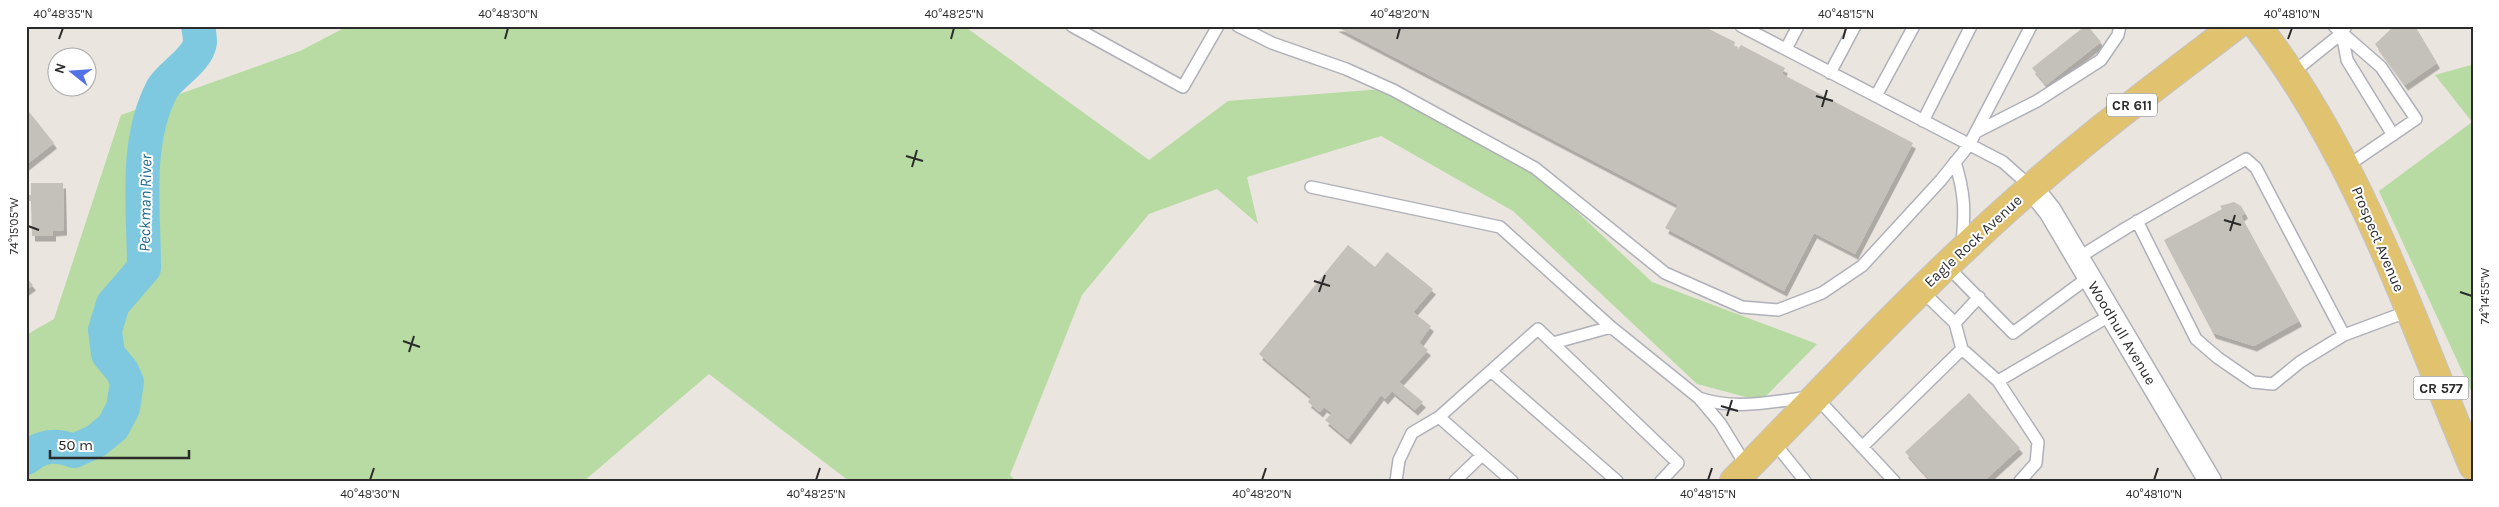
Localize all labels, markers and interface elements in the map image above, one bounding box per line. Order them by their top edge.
text: 40°48'35"N [33,7,93,21]
text: 40°48'30"N [478,7,538,21]
text: 40°48'25"N [924,7,984,21]
text: 40°48'20"N [1370,7,1430,21]
text: 40°48'15"N [1818,7,1874,21]
text: 40°48'10"N [2264,7,2320,21]
north arrow [48,48,98,98]
text: N [50,61,70,76]
road number: CR 611 [2107,94,2157,116]
water label: Peckman River [135,153,155,252]
street label: Prospect Avenue [2348,184,2408,294]
street label: Eagle Rock Avenue [1920,191,2026,291]
text: 74°15'05"W [7,197,21,255]
text: 74°14'55"W [2478,267,2492,324]
street label: Woodhull Avenue [2084,278,2160,388]
road number: CR 577 [2414,376,2468,399]
scale bar [50,427,189,459]
text: 50 m [58,436,93,454]
text: 40°48'30"N [340,487,400,501]
text: 40°48'25"N [786,487,846,501]
text: 40°48'20"N [1232,487,1292,501]
text: 40°48'15"N [1680,487,1736,501]
text: 40°48'10"N [2126,487,2182,501]

